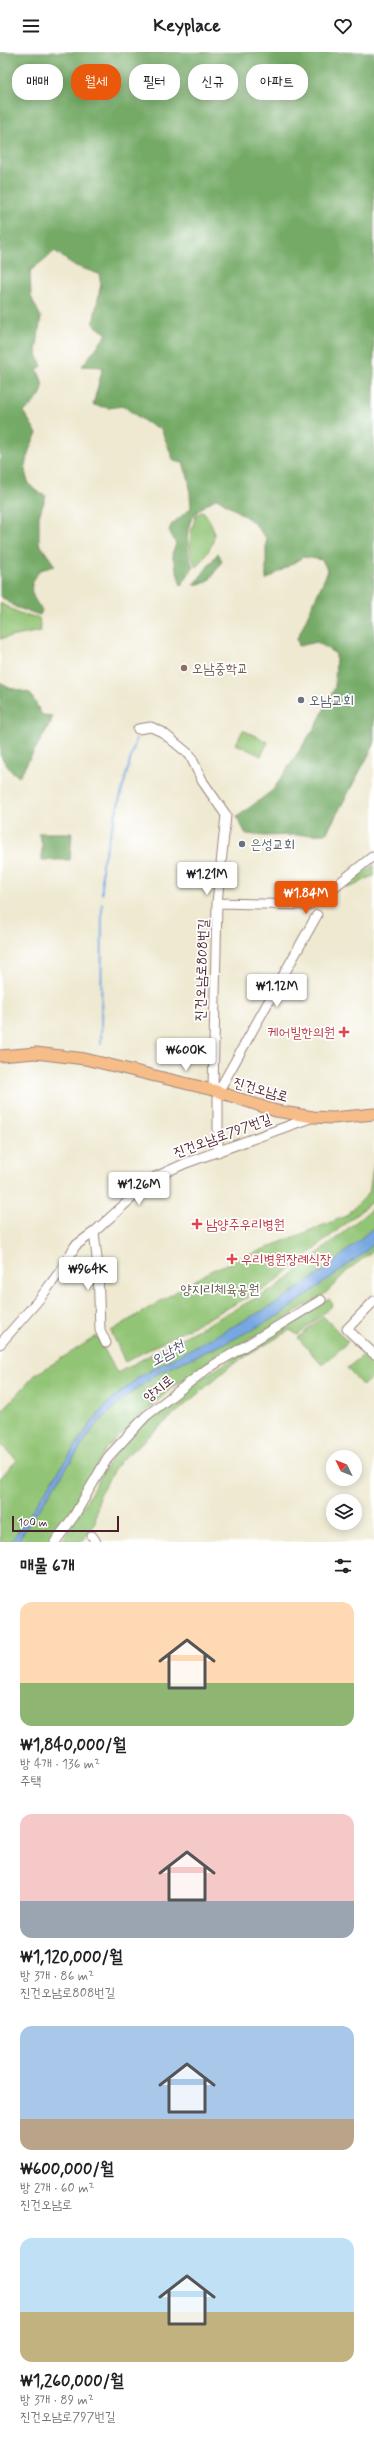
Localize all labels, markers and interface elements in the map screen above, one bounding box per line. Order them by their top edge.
text: Keyplace [153,14,221,38]
icon: menu [20,15,42,37]
icon: heart [332,15,354,37]
chip: 매매 [12,64,63,100]
chip: 월세 [71,64,121,100]
chip: 필터 [129,64,180,100]
chip: 신규 [188,64,238,100]
chip: 아파트 [246,64,308,100]
place label: 오남중학교 [192,660,248,678]
marker: 오남중학교 [179,663,189,673]
place label: 오남교회 [309,692,354,710]
marker: 오남교회 [296,695,306,705]
place label: 은성교회 [250,836,295,854]
marker: 은성교회 [237,839,247,849]
pin: ₩1.21M [174,862,240,896]
text: ₩1.21M [186,866,228,883]
pin: ₩1.84M [273,881,339,915]
text: ₩1.84M [284,885,328,902]
street label: 진건오남로808번길 [191,918,213,1022]
pin: ₩1.12M [244,974,310,1008]
text: ₩1.12M [256,978,298,995]
place label: 케어빌한의원 [267,1024,335,1042]
marker: 케어빌한의원 [338,1026,350,1038]
pin: ₩600K [158,1038,214,1072]
text: ₩600K [166,1042,206,1059]
street label: 진건오남로 [231,1074,290,1106]
street label: 진건오남로797번길 [171,1110,274,1162]
pin: ₩1.26M [106,1172,172,1206]
text: ₩1.26M [117,1176,161,1193]
place label: 남양주우리병원 [206,1216,285,1234]
marker: 남양주우리병원 [191,1218,203,1230]
place label: 우리병원장례식장 [241,1251,332,1269]
marker: 우리병원장례식장 [226,1253,238,1265]
pin: ₩964K [60,1257,116,1291]
text: ₩964K [68,1261,108,1278]
park label: 양지리체육공원 [181,1281,259,1299]
water label: 오남천 [147,1335,190,1372]
street label: 양지로 [140,1371,177,1406]
north arrow [326,1450,362,1486]
map controls [326,1450,362,1530]
button: layers [326,1494,362,1530]
scale bar [12,1514,119,1533]
text: 100 m [18,1516,48,1530]
text: 매물 6개 [20,1555,74,1577]
icon: filters [332,1555,354,1577]
icon: home [151,1628,223,1700]
text: ₩1,840,000/월 [20,1734,126,1756]
text: 방 4개 · 136 m² [20,1756,100,1773]
text: 주택 [20,1773,41,1790]
icon: home [151,1840,223,1912]
text: ₩1,120,000/월 [20,1946,123,1968]
text: 방 3개 · 86 m² [20,1968,94,1985]
text: 진건오남로808번길 [20,1985,115,2002]
icon: home [151,2052,223,2124]
text: ₩600,000/월 [20,2158,114,2180]
text: 방 2개 · 60 m² [20,2180,94,2197]
text: 진건오남로 [20,2197,72,2214]
icon: home [151,2264,223,2336]
text: ₩1,260,000/월 [20,2370,124,2392]
text: 방 3개 · 89 m² [20,2392,94,2409]
text: 진건오남로797번길 [20,2409,115,2426]

